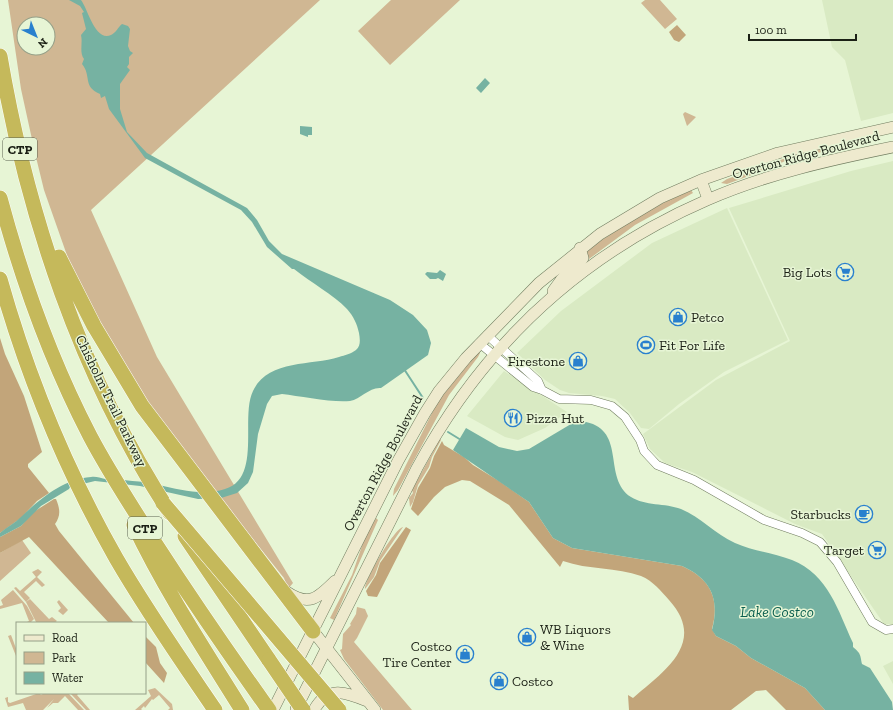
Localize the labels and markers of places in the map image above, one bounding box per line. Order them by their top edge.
supermarket icon: Big Lots [835,262,855,282]
place label: Big Lots [783,264,832,281]
shop icon: Petco [668,307,688,327]
place label: Petco [691,309,724,326]
sports icon: Fit For Life [636,335,656,355]
place label: Fit For Life [659,337,726,354]
shop icon: Firestone [568,351,588,371]
place label: Firestone [508,353,565,370]
restaurant icon: Pizza Hut [503,408,523,428]
place label: Pizza Hut [526,410,585,427]
cafe icon: Starbucks [854,504,874,524]
place label: Starbucks [790,506,851,523]
supermarket icon: Target [867,540,887,560]
place label: Target [824,542,865,559]
place label: WB Liquors & Wine [540,621,611,654]
shop icon: WB Liquors & Wine [517,627,537,647]
place label: Costco Tire Center [382,638,452,671]
shop icon: Costco Tire Center [455,644,475,664]
shop icon: Costco [489,671,509,691]
place label: Costco [512,673,553,690]

